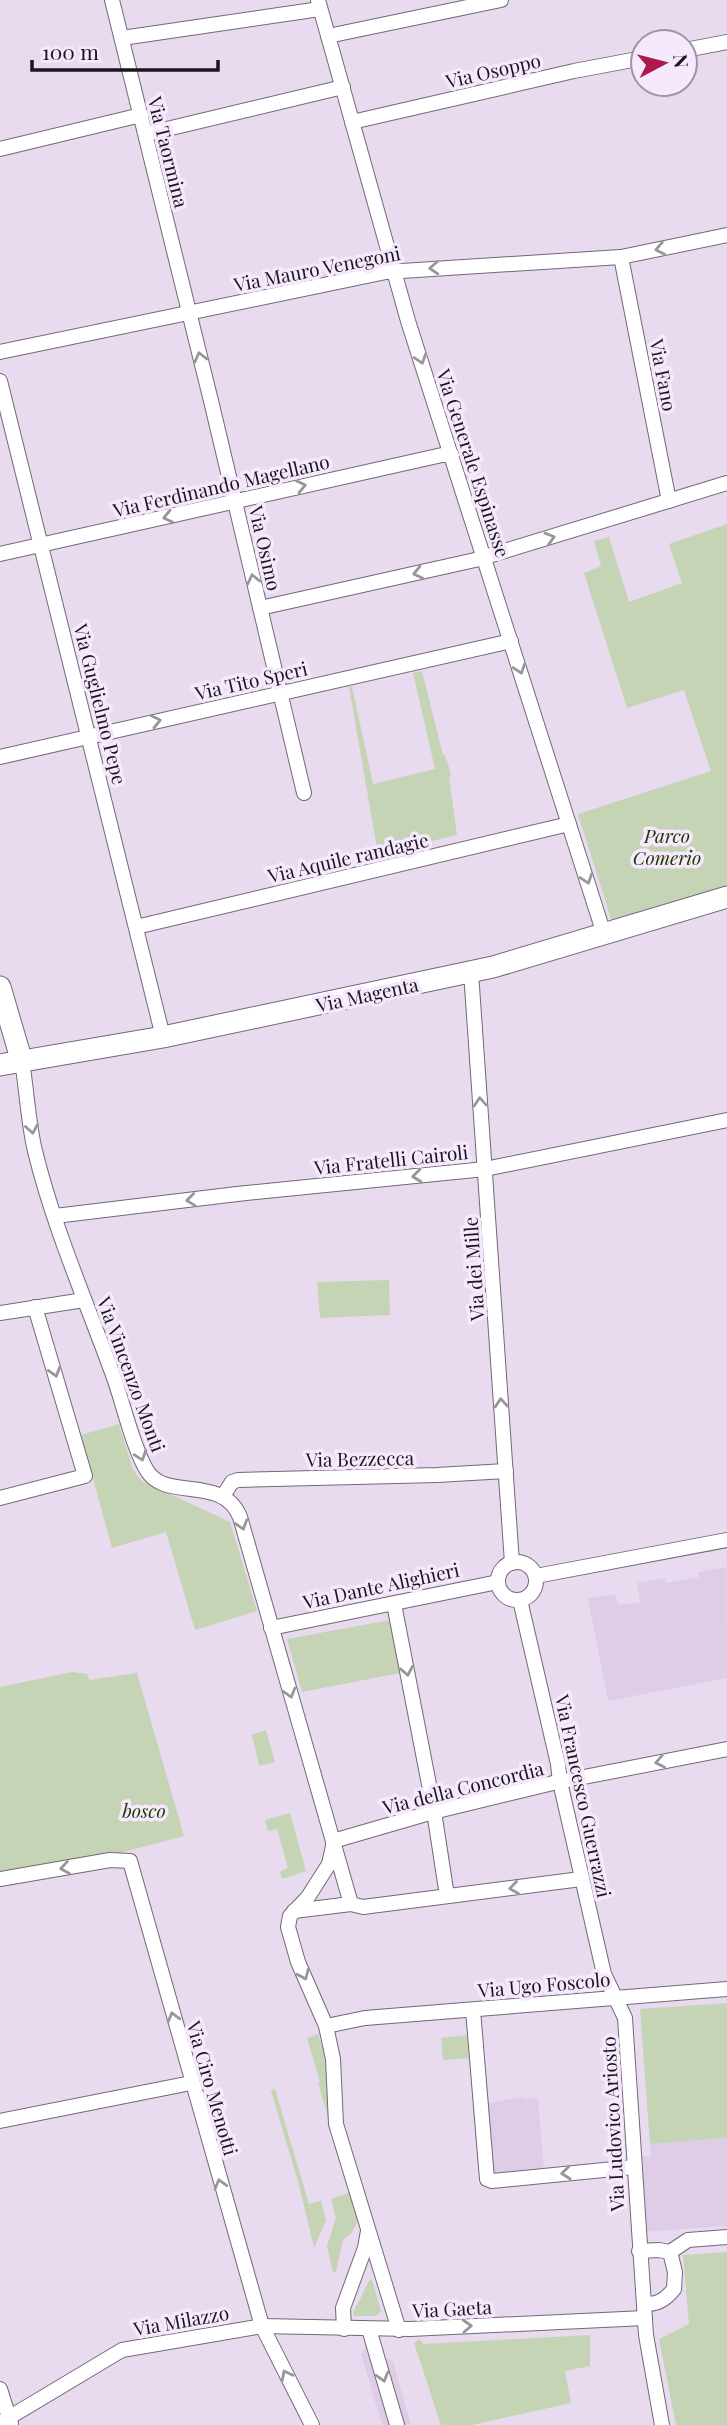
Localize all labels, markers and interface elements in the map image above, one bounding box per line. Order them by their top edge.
scale bar [32,28,217,72]
north arrow [629,28,699,98]
text: 100 m [42,37,99,65]
street label: Via Osoppo [442,46,543,94]
text: N [668,52,696,69]
street label: Via Taormina [142,93,195,211]
street label: Via Mauro Venegoni [231,239,403,297]
one-way arrow [654,241,666,256]
one-way arrow [428,260,439,275]
street label: Via Fano [644,336,684,413]
one-way arrow [194,351,208,363]
one-way arrow [412,353,427,365]
street label: Via Generale Espinasse [431,365,517,560]
street label: Via Ferdinando Magellano [109,447,332,523]
one-way arrow [295,480,307,495]
street label: Via Osimo [243,502,288,593]
one-way arrow [162,508,174,523]
one-way arrow [543,531,555,546]
one-way arrow [412,565,424,579]
one-way arrow [247,573,261,585]
street label: Via Guglielmo Pepe [68,620,134,787]
street label: Via Tito Speri [191,654,310,706]
one-way arrow [512,663,527,675]
one-way arrow [150,715,162,729]
park label: Parco Comerio [633,822,701,870]
street label: Via Aquile randagie [264,826,431,888]
one-way arrow [578,873,593,885]
street label: Via Magenta [313,970,421,1018]
one-way arrow [473,1097,488,1108]
one-way arrow [24,1123,39,1135]
street label: Via Fratelli Cairoli [312,1138,470,1180]
one-way arrow [411,1168,422,1183]
one-way arrow [185,1192,197,1207]
street label: Via dei Mille [456,1216,490,1323]
street label: Via Vincenzo Monti [92,1292,172,1456]
one-way arrow [46,1366,61,1378]
one-way arrow [494,1397,509,1408]
street label: Via Bezzecca [305,1444,415,1472]
one-way arrow [133,1449,147,1462]
one-way arrow [233,1519,248,1531]
street label: Via Dante Alighieri [299,1556,462,1614]
one-way arrow [399,1665,414,1677]
one-way arrow [282,1687,297,1699]
street label: Via Francesco Guerrazzi [550,1691,618,1900]
street label: Via della Concordia [379,1754,547,1820]
one-way arrow [654,1754,666,1769]
park label: bosco [121,1797,166,1823]
one-way arrow [59,1859,71,1874]
one-way arrow [508,1881,520,1896]
street label: Via Ugo Foscolo [476,1965,611,2003]
one-way arrow [295,1968,309,1980]
one-way arrow [167,2012,181,2024]
street label: Via Ciro Menotti [181,2017,245,2159]
street label: Via Ludovico Ariosto [594,2036,630,2213]
one-way arrow [560,2166,572,2181]
one-way arrow [214,2178,229,2190]
street label: Via Gaeta [411,2293,493,2323]
street label: Via Milazzo [130,2299,231,2341]
one-way arrow [462,2319,473,2334]
one-way arrow [281,2370,295,2382]
one-way arrow [374,2371,389,2383]

